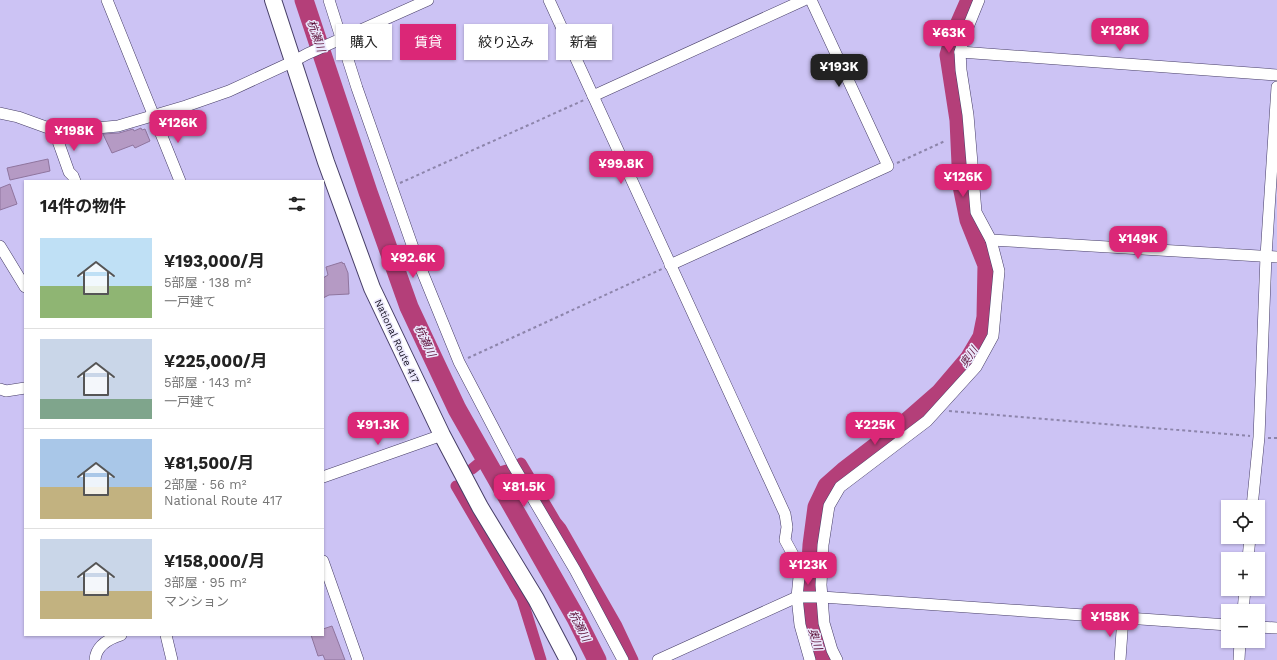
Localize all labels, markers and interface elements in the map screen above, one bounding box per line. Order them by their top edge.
water label: 杭瀬川 [304,18,328,55]
pin: ¥128K [1092,18,1148,52]
pin: ¥63K [925,20,973,54]
text: ¥128K [1100,23,1140,38]
chip: 購入 [336,24,392,60]
chip: 賃貸 [400,24,456,60]
chip: 絞り込み [464,24,548,60]
chip: 新着 [556,24,612,60]
text: ¥63K [932,25,966,40]
pin: ¥193K [811,54,867,88]
text: ¥193K [820,59,858,74]
pin: ¥126K [150,110,206,144]
text: ¥126K [158,115,198,130]
pin: ¥198K [46,118,102,152]
text: ¥198K [54,123,94,138]
pin: ¥99.8K [588,151,654,185]
text: ¥99.8K [598,156,644,171]
pin: ¥126K [935,164,991,198]
text: ¥126K [943,169,983,184]
icon: filters [286,193,308,215]
text: 14件の物件 [40,196,126,216]
pin: ¥149K [1110,226,1166,260]
text: ¥149K [1118,231,1158,246]
pin: ¥92.6K [380,245,446,279]
text: ¥92.6K [390,250,436,265]
text: ¥193,000/月 [164,251,265,271]
icon: home [72,254,120,302]
text: 5部屋 · 138 m² [164,275,251,290]
text: 一戸建て [164,294,216,309]
street label: National Route 417 [373,297,421,385]
water label: 杭瀬川 [412,323,438,360]
water label: 奥川 [957,343,981,370]
text: ¥225,000/月 [164,351,268,371]
icon: home [72,355,120,403]
text: 5部屋 · 143 m² [164,375,251,390]
text: 一戸建て [164,394,216,409]
pin: ¥91.3K [345,412,411,446]
pin: ¥225K [847,412,903,446]
text: ¥91.3K [357,417,399,432]
text: ¥225K [855,417,895,432]
text: ¥81,500/月 [164,453,255,473]
icon: home [72,455,120,503]
pin: ¥81.5K [491,474,557,508]
text: 2部屋 · 56 m² [164,477,246,492]
text: ¥81.5K [503,479,545,494]
text: National Route 417 [164,493,282,508]
map controls [1221,500,1265,648]
button: locate [1221,500,1265,544]
text: ¥158,000/月 [164,551,265,571]
pin: ¥123K [780,552,836,586]
button: + [1221,552,1265,596]
icon: home [72,555,120,603]
text: ¥123K [789,557,827,572]
text: 3部屋 · 95 m² [164,575,247,590]
text: マンション [164,594,229,609]
pin: ¥158K [1082,604,1138,638]
button: − [1221,604,1265,648]
water label: 杭瀬川 [566,608,593,645]
text: ¥158K [1090,609,1130,624]
water label: 奥川 [806,627,825,652]

